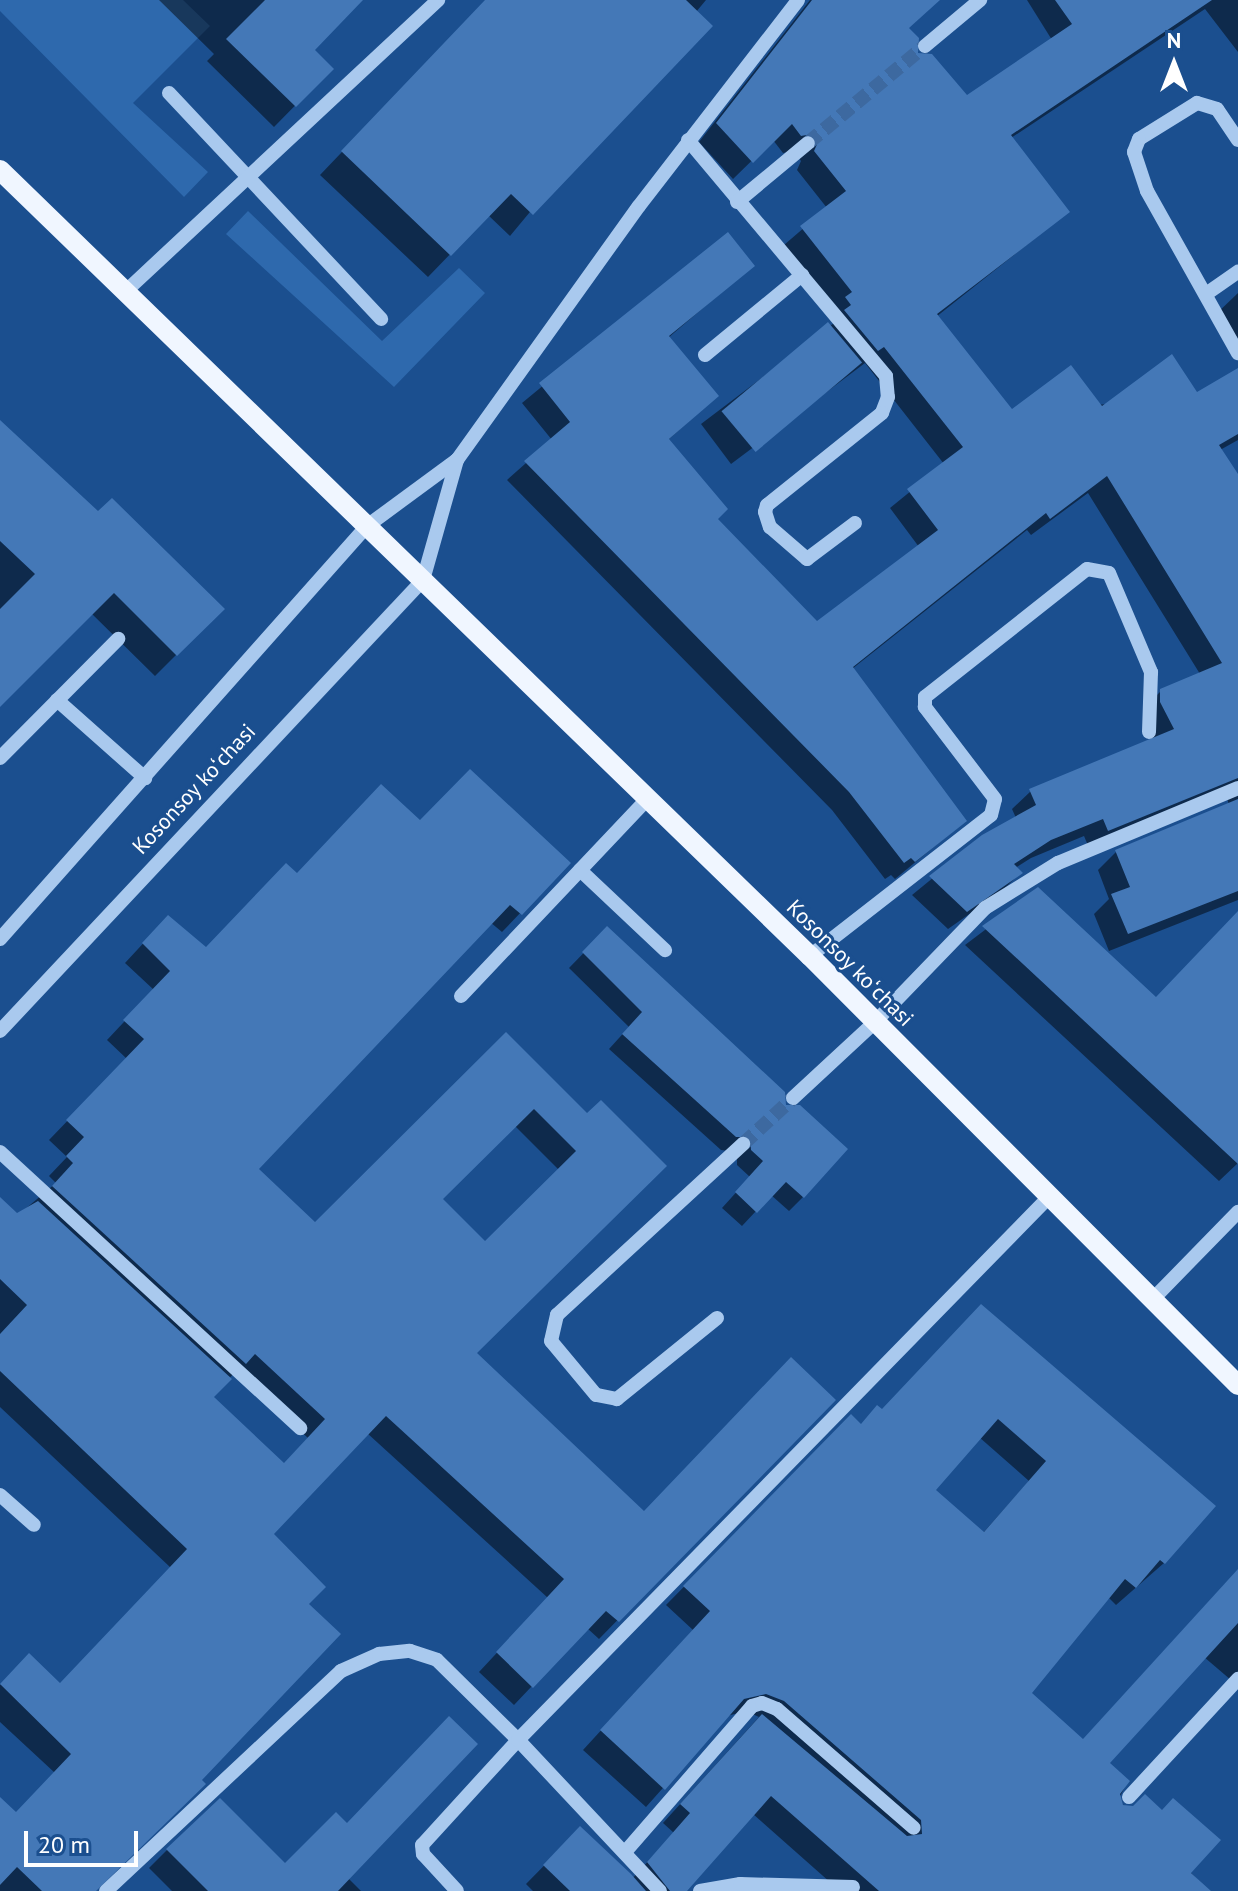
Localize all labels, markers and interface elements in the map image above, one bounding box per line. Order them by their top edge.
north arrow [1134,24,1214,104]
text: N [1167,26,1181,54]
street label: Kosonsoy koʻchasi [127,718,261,860]
street label: Kosonsoy koʻchasi [781,894,919,1032]
scale bar [28,1815,142,1865]
text: 20 m [38,1829,90,1860]

